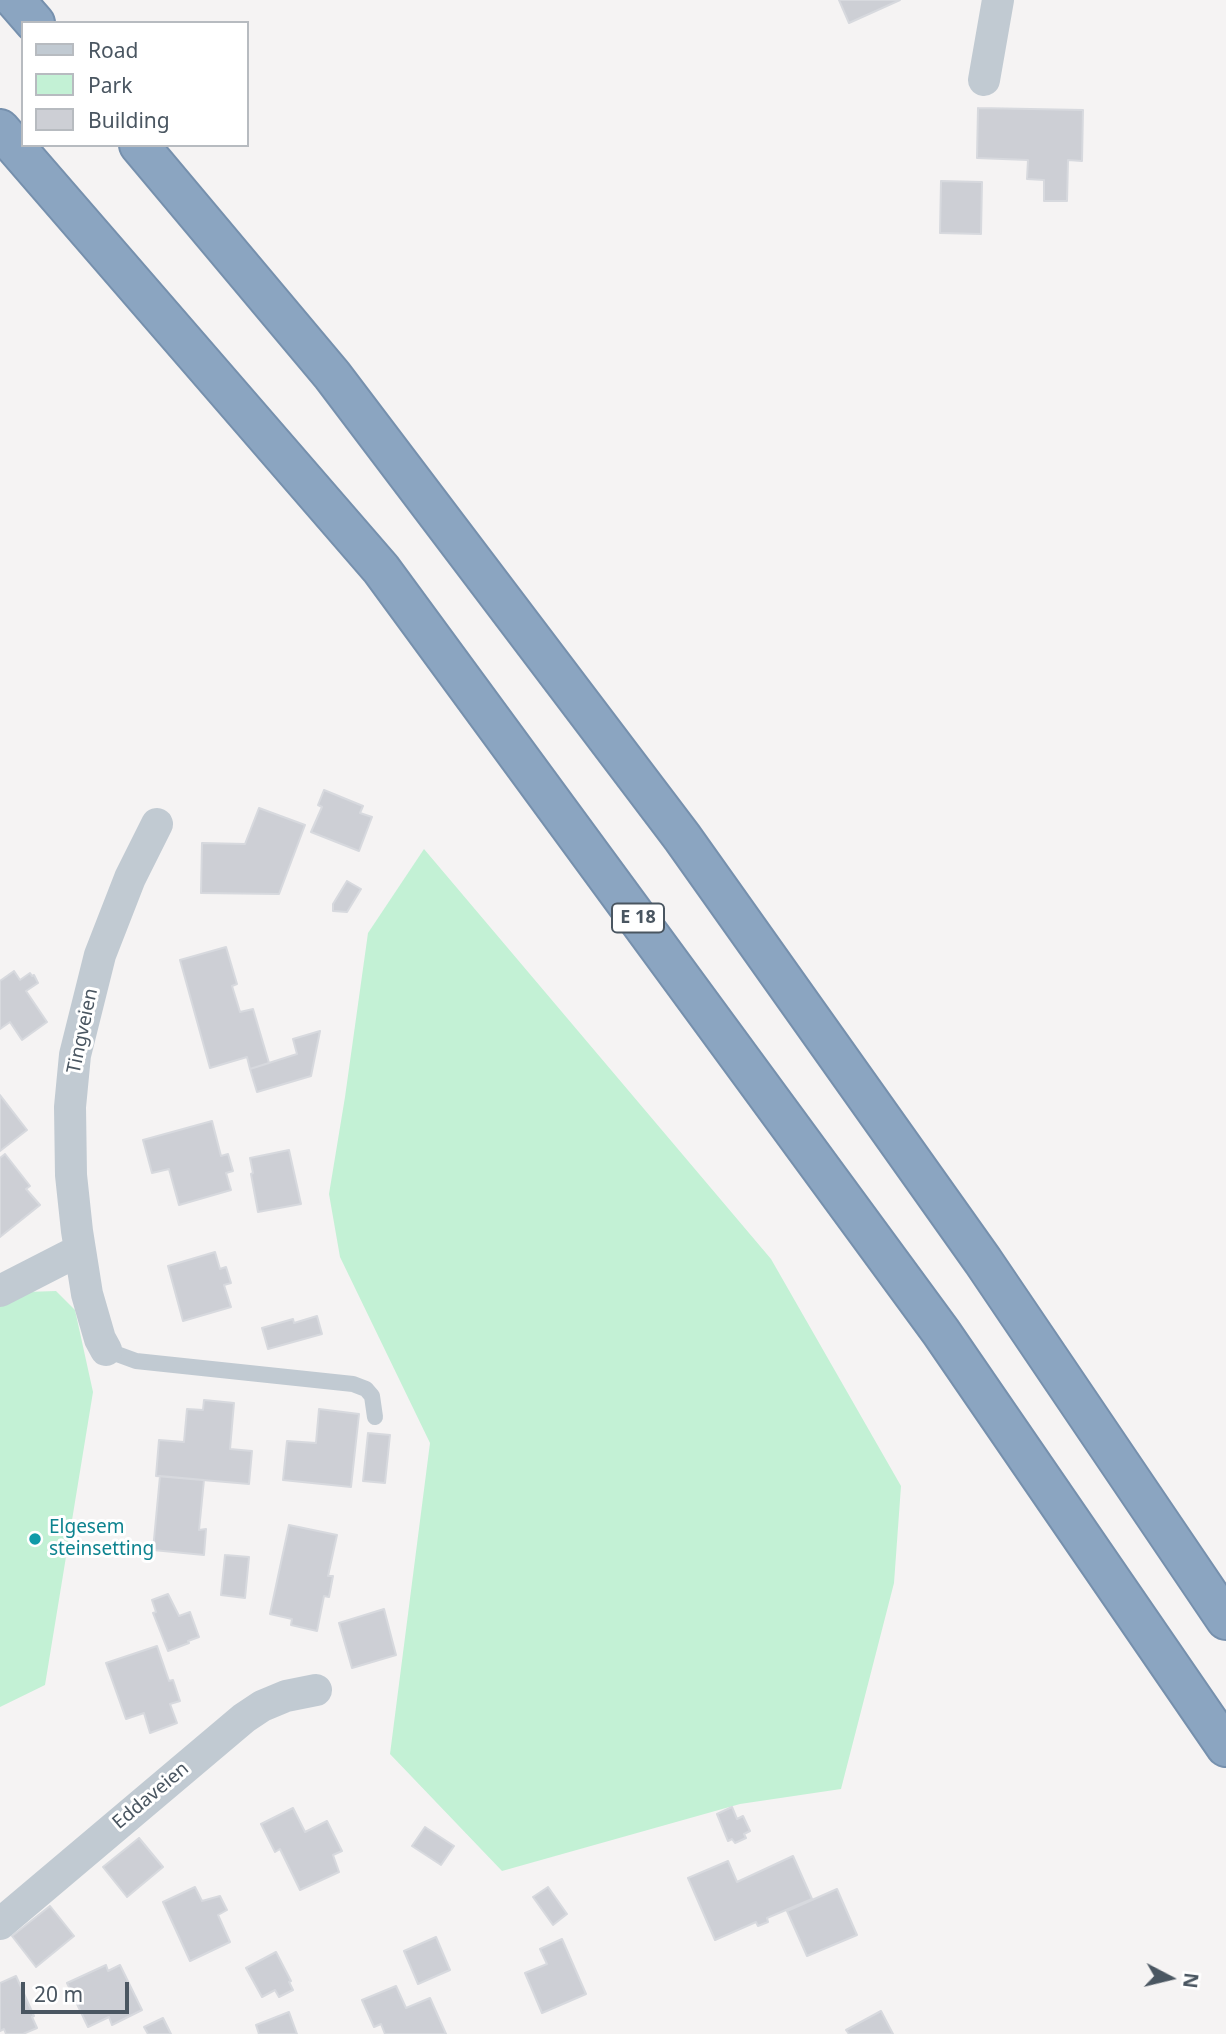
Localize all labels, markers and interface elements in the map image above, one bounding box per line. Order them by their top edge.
legend [21,21,248,147]
text: Road [88,36,138,64]
text: Park [88,71,132,99]
text: Building [88,106,170,134]
road number: E 18 [612,903,664,932]
street label: Tingveien [63,986,103,1076]
place label: Elgesem steinsetting [49,1517,154,1561]
marker: Elgesem steinsetting [27,1531,43,1547]
street label: Eddaveien [108,1758,194,1834]
north arrow [1135,1943,1205,2013]
scale bar [24,1968,133,2012]
text: N [1177,1971,1205,1990]
text: 20 m [34,1980,83,2008]

